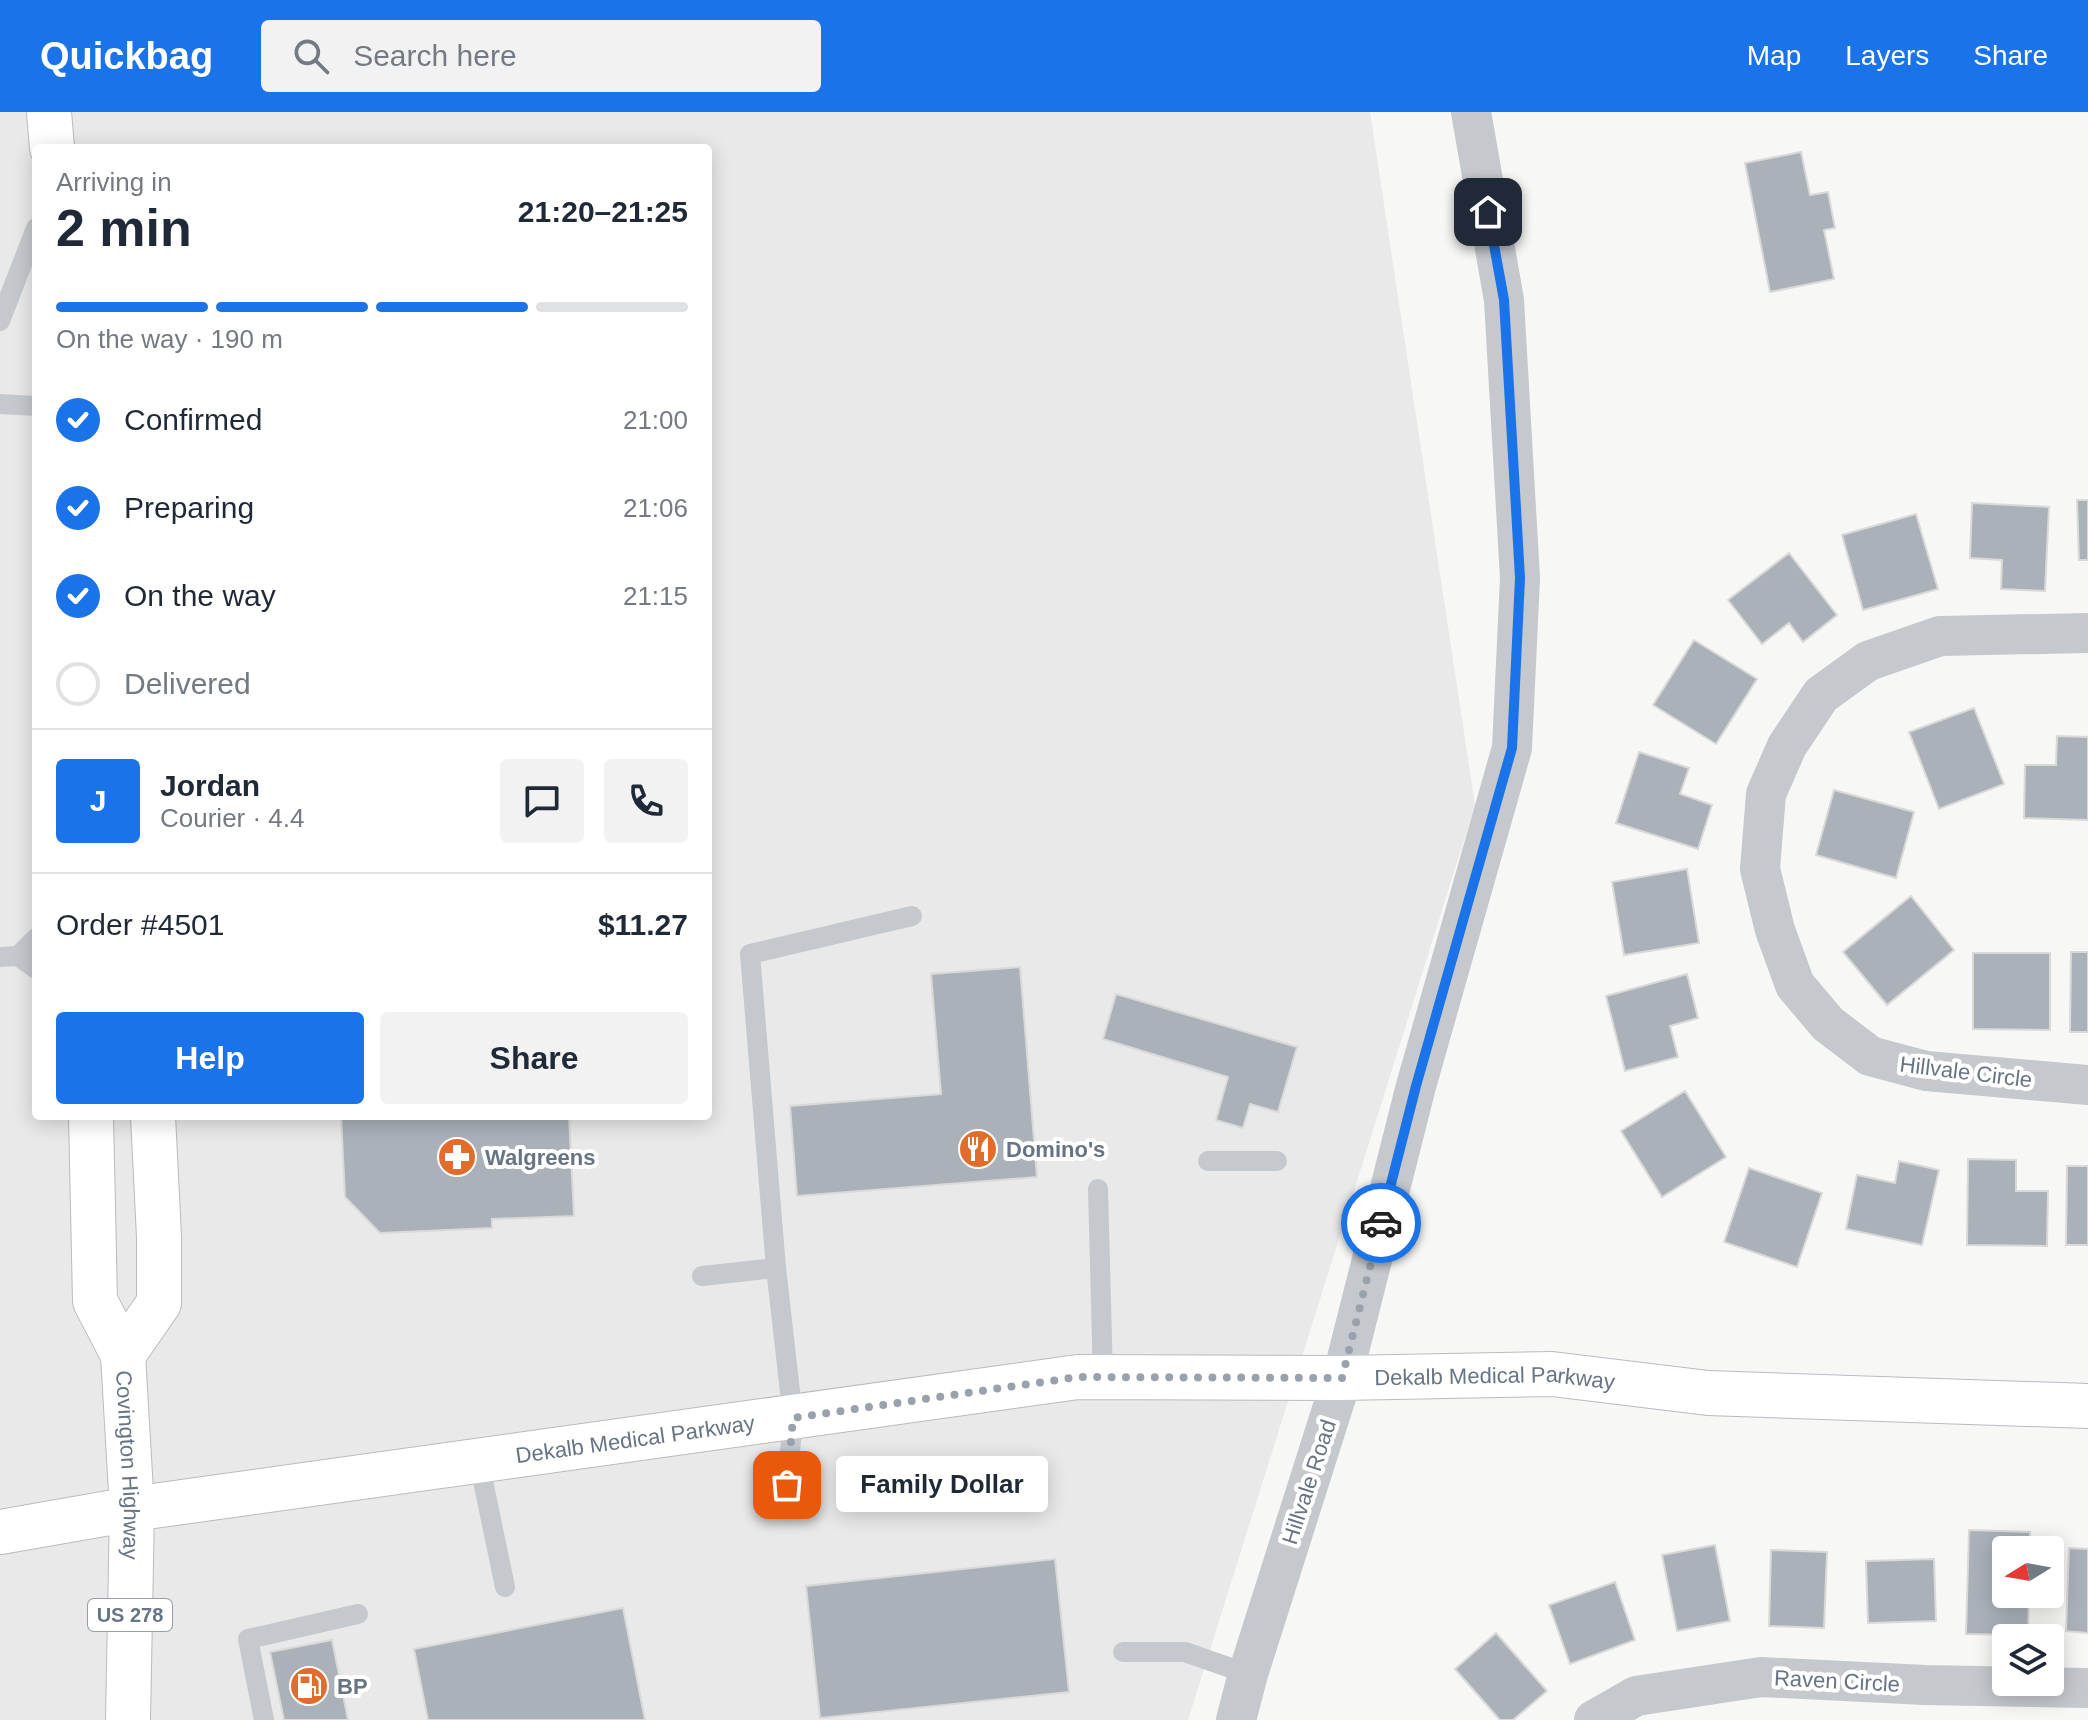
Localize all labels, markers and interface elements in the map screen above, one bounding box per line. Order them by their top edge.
search box [261,20,821,92]
icon: search [289,34,333,78]
text: Quickbag [40,35,213,77]
text: Search here [353,39,517,72]
text: Map [1747,40,1801,71]
text: Layers [1845,40,1929,71]
text: Share [1973,40,2048,71]
text: Arriving in [56,167,172,197]
pin [1454,178,1522,246]
icon: home [1466,190,1510,234]
text: 21:20–21:25 [518,195,688,228]
text: 2 min [56,199,192,257]
text: On the way · 190 m [56,324,283,354]
icon: check [56,398,100,442]
text: Confirmed [124,403,262,436]
text: 21:00 [623,405,688,435]
icon: check [56,486,100,530]
text: Preparing [124,491,254,524]
text: 21:06 [623,493,688,523]
icon: check [56,574,100,618]
text: On the way [124,579,276,612]
text: 21:15 [623,581,688,611]
text: Delivered [124,667,251,700]
button: chat [500,759,584,843]
button: phone [604,759,688,843]
text: Jordan [160,769,260,802]
text: J [90,784,106,817]
text: Courier · 4.4 [160,803,305,833]
text: Order #4501 [56,908,224,941]
text: $11.27 [598,908,688,941]
button: Help [56,1012,364,1104]
button: Share [380,1012,688,1104]
street label: Hillvale Circle [1898,1051,2034,1093]
restaurant icon: Domino's [957,1128,999,1170]
pharmacy icon: Walgreens [436,1136,478,1178]
place label: Domino's [1006,1137,1105,1162]
place label: Walgreens [485,1145,595,1170]
courier [1341,1183,1421,1263]
icon: car [1359,1201,1403,1245]
street label: Dekalb Medical Parkway [1374,1361,1616,1394]
street label: Covington Highway [111,1370,145,1560]
street label: Dekalb Medical Parkway [514,1410,756,1468]
street label: Hillvale Road [1277,1416,1341,1548]
pin [753,1451,821,1519]
callout: Family Dollar [835,1457,1047,1513]
icon: bag [765,1463,809,1507]
text: Family Dollar [860,1469,1024,1499]
north arrow [1992,1536,2064,1608]
map controls [1992,1536,2064,1696]
road number: US 278 [88,1599,172,1631]
button: layers [1992,1624,2064,1696]
fuel station icon: BP [288,1665,330,1707]
street label: Raven Circle [1773,1665,1901,1697]
place label: BP [337,1674,368,1699]

